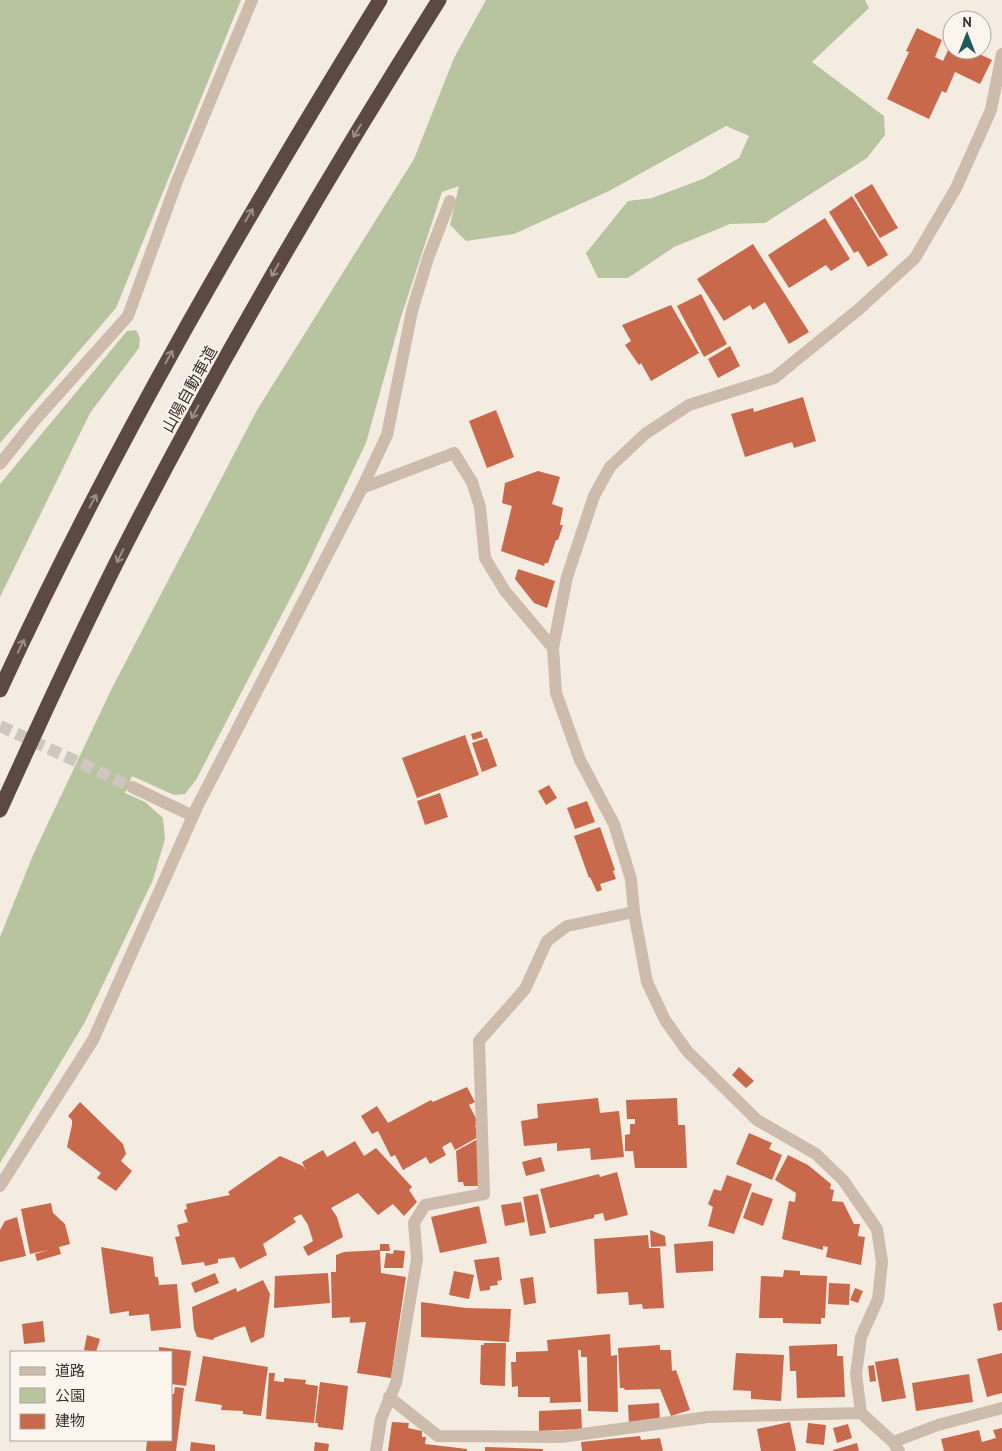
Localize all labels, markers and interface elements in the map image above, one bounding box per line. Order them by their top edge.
north arrow [942,10,992,60]
text: N [962,13,972,31]
one-way arrow [352,123,362,137]
one-way arrow [244,209,254,223]
one-way arrow [269,263,279,277]
street label: 山陽自動車道 [157,342,221,436]
one-way arrow [165,351,175,365]
one-way arrow [190,405,200,419]
one-way arrow [88,493,98,508]
one-way arrow [115,548,124,563]
one-way arrow [17,639,26,654]
legend [10,1351,172,1441]
text: 道路 [55,1361,85,1380]
text: 公園 [55,1386,85,1405]
text: 建物 [55,1411,85,1430]

